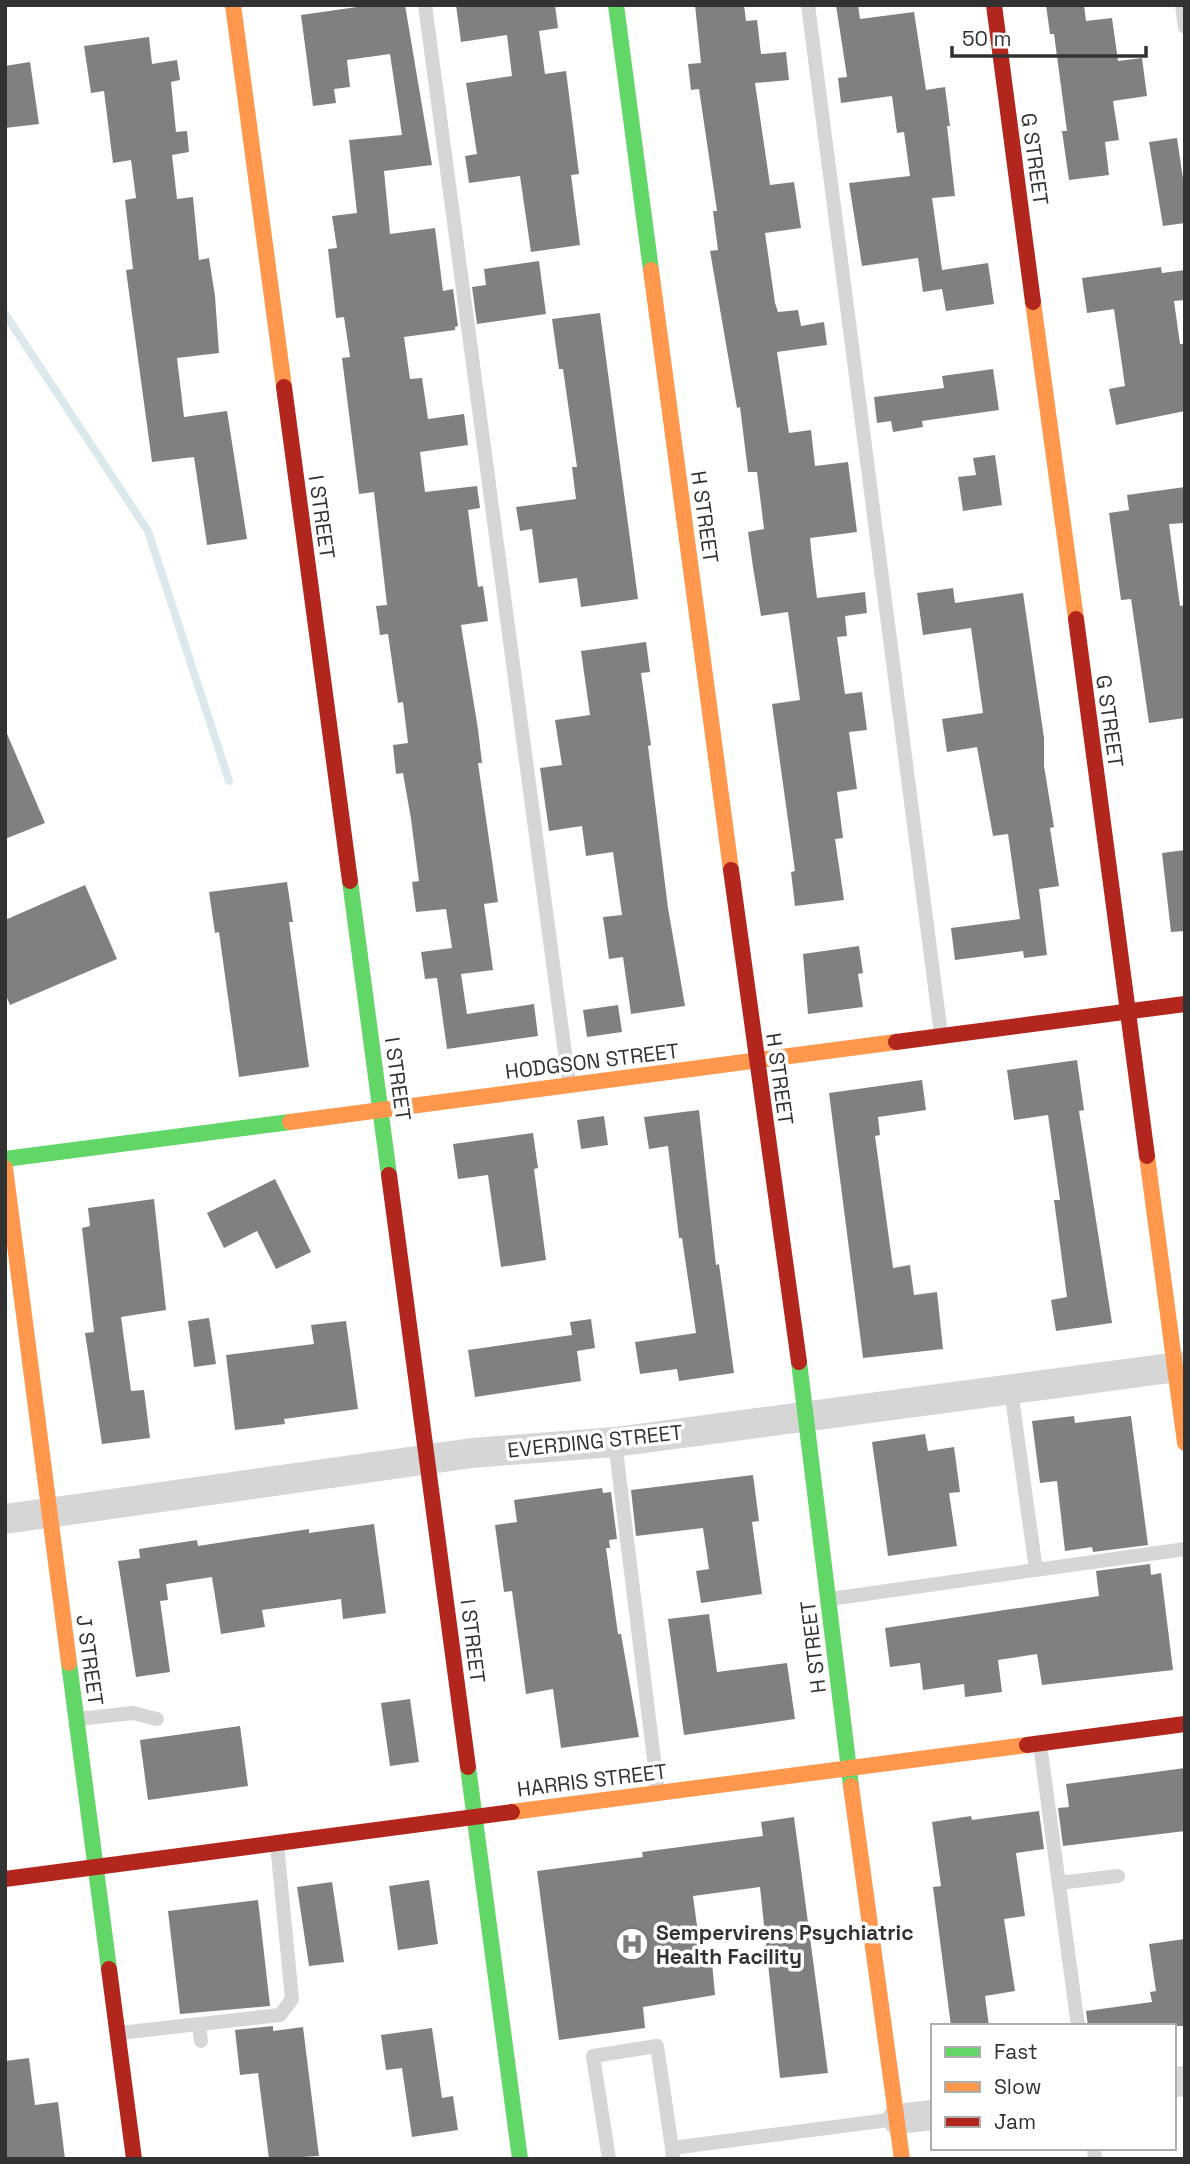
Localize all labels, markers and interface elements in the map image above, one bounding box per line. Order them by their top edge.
scale bar [952,14,1146,58]
text: 50 m [962,25,1012,52]
street label: G STREET [1015,111,1055,207]
street label: H STREET [685,469,725,565]
street label: I STREET [303,473,341,561]
street label: G STREET [1090,673,1130,769]
street label: H STREET [760,1031,800,1127]
street label: I STREET [379,1035,417,1123]
street label: HODGSON STREET [503,1037,681,1085]
street label: EVERDING STREET [506,1418,684,1464]
street label: I STREET [454,1597,492,1685]
street label: H STREET [794,1599,832,1695]
street label: J STREET [70,1613,110,1707]
street label: HARRIS STREET [516,1757,668,1803]
place label: Sempervirens Psychiatric Health Facility [656,1919,913,1970]
hospital icon: Sempervirens Psychiatric Health Facility [613,1925,651,1963]
legend [931,2024,1176,2150]
text: Fast [994,2038,1038,2065]
text: Slow [994,2073,1042,2100]
text: Jam [994,2108,1036,2135]

